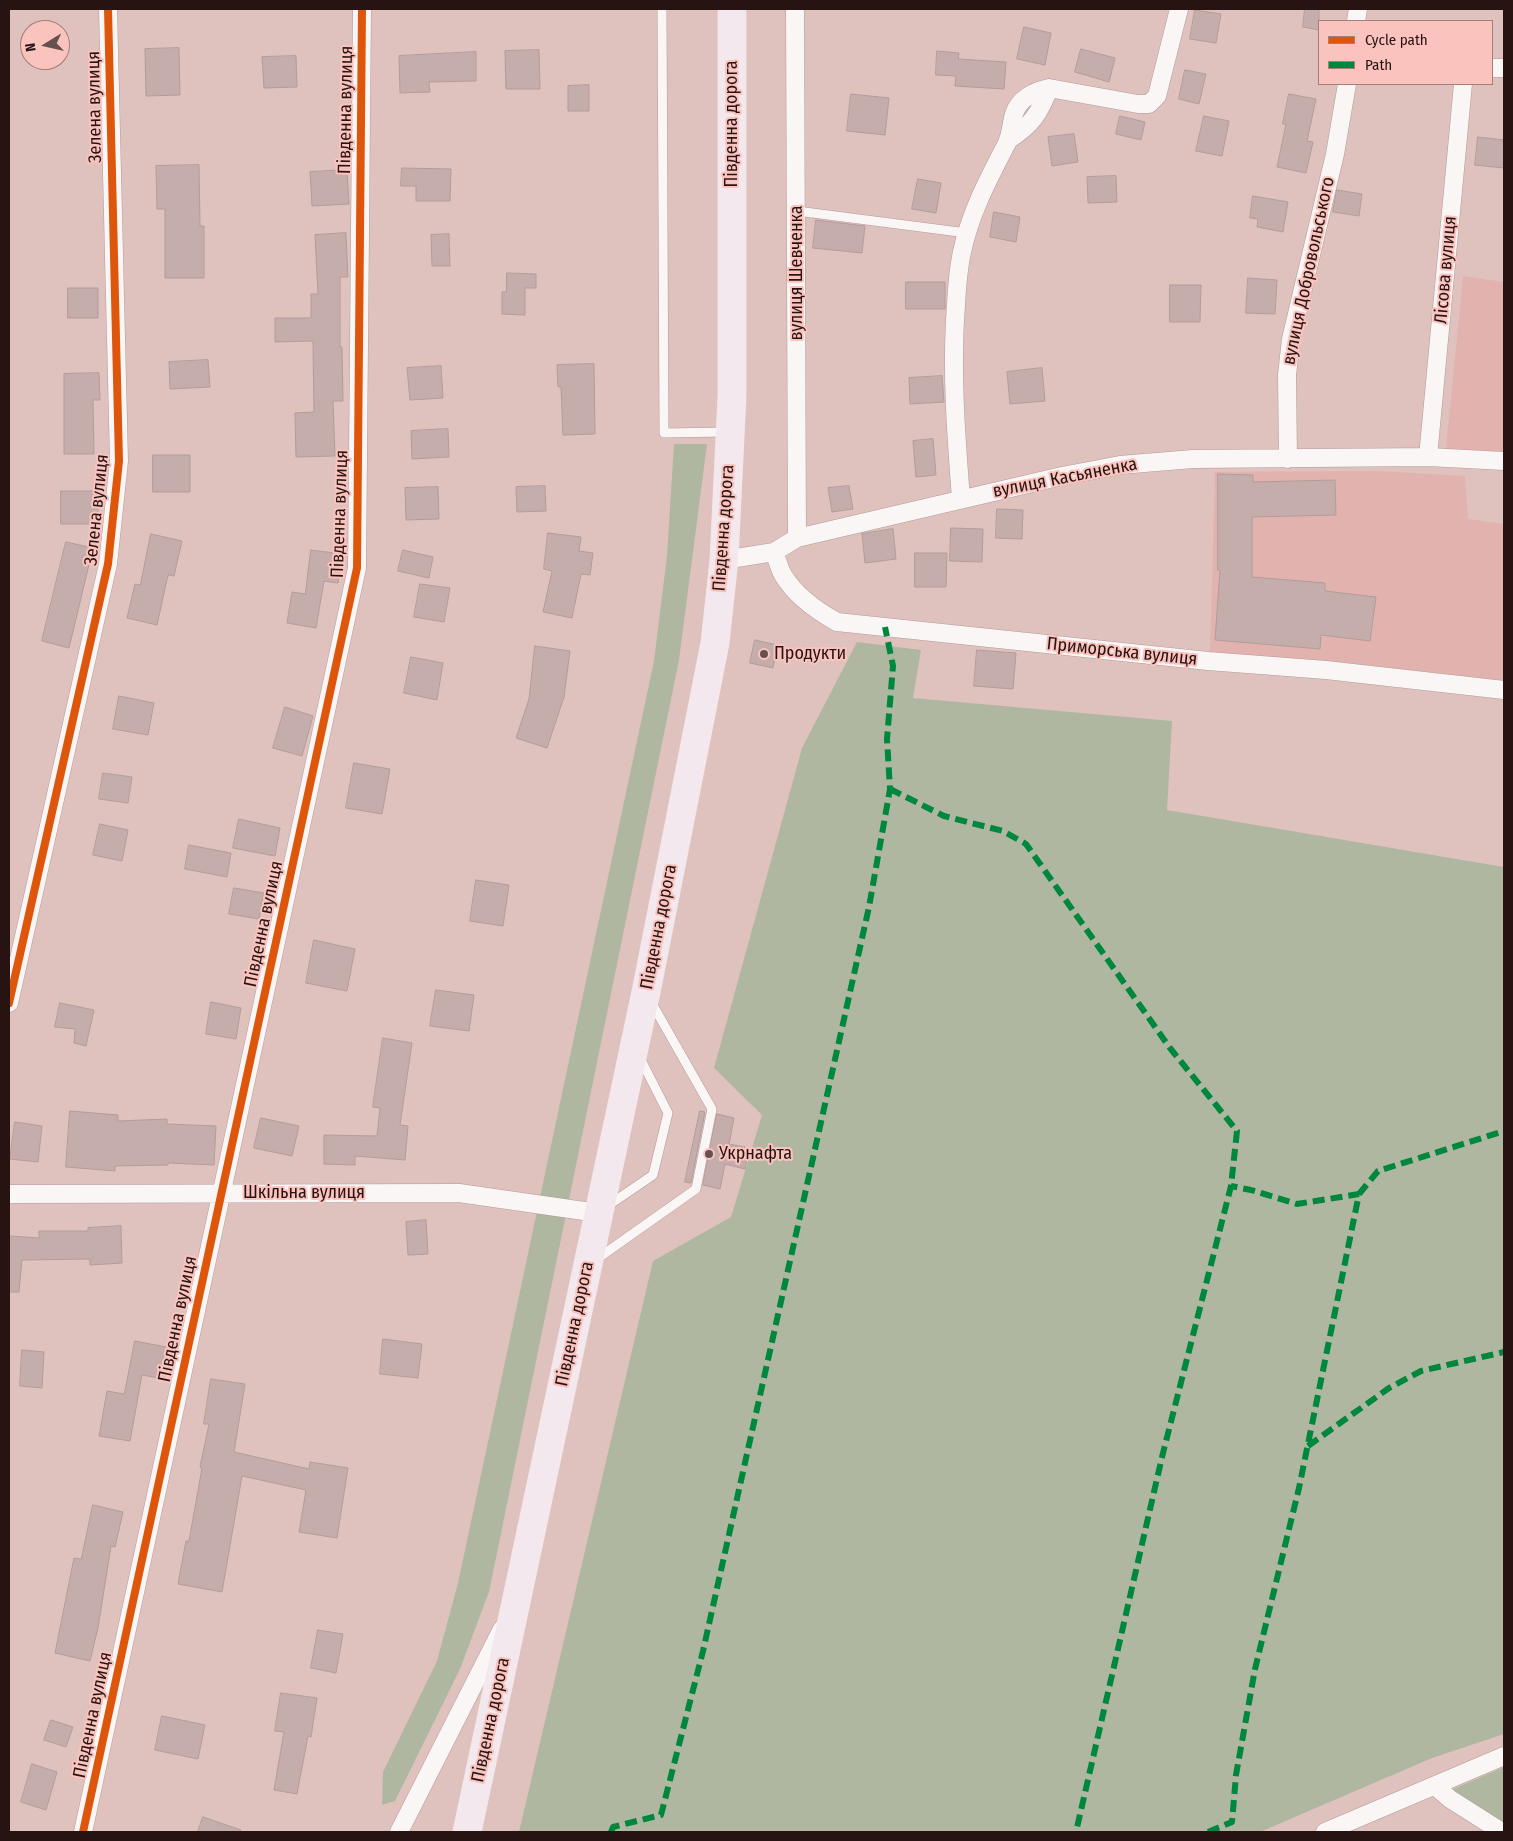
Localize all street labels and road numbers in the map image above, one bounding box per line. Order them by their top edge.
street label: Південна вулиця [334,46,358,174]
street label: Зелена вулиця [83,51,107,163]
street label: Південна дорога [721,60,743,188]
street label: вулиця Добровольського [1279,175,1339,367]
street label: вулиця Шевченка [786,205,808,341]
street label: Лісова вулиця [1431,215,1461,325]
street label: Південна вулиця [327,449,353,579]
street label: Зелена вулиця [80,453,114,567]
street label: вулиця Касьяненка [991,453,1139,503]
street label: Південна дорога [709,464,739,592]
street label: Приморська вулиця [1046,633,1198,671]
street label: Південна вулиця [240,859,288,989]
street label: Південна дорога [636,863,682,991]
street label: Шкільна вулиця [243,1182,365,1204]
street label: Південна вулиця [154,1254,202,1384]
street label: Південна дорога [551,1260,599,1388]
street label: Південна вулиця [69,1650,117,1780]
street label: Південна дорога [467,1656,515,1784]

